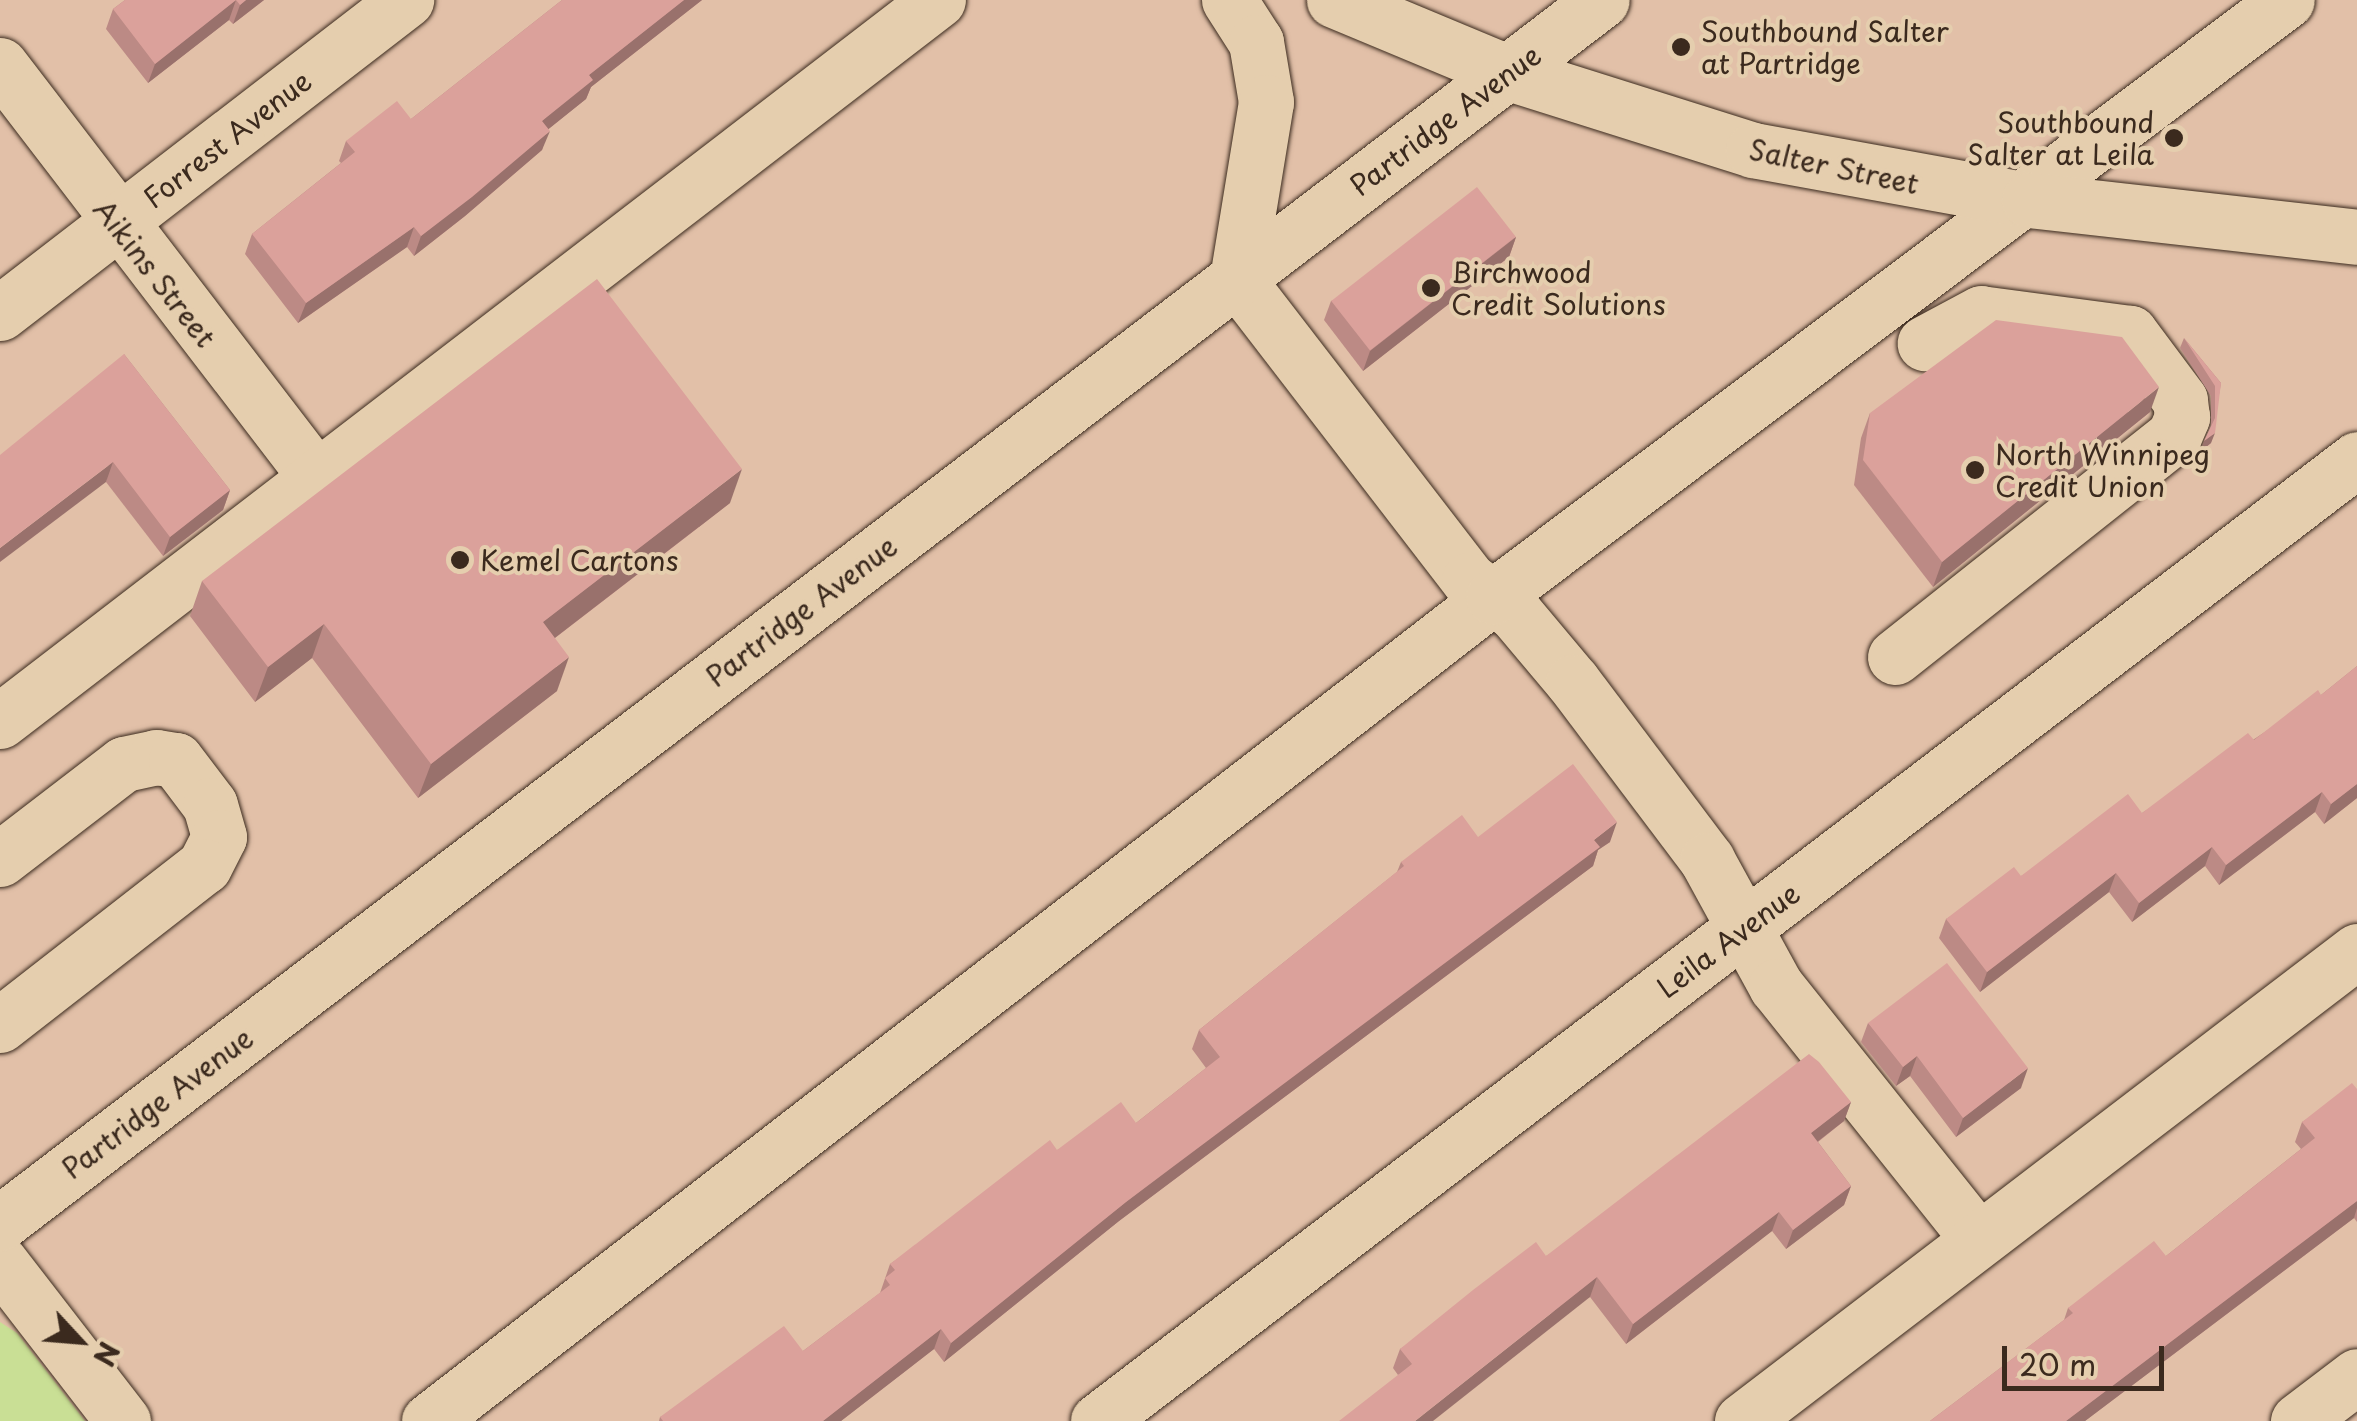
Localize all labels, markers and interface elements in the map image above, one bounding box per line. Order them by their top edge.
place label: Southbound Salter at Partridge [1701,14,1947,80]
marker: Southbound Salter at Partridge [1670,36,1692,58]
street label: Partridge Avenue [1343,37,1547,203]
street label: Forrest Avenue [138,64,316,214]
place label: Southbound Salter at Leila [1964,105,2154,171]
marker: Southbound Salter at Leila [2163,127,2185,149]
street label: Salter Street [1746,132,1922,200]
street label: Aikins Street [87,193,223,353]
place label: Birchwood Credit Solutions [1451,255,1667,321]
marker: Birchwood Credit Solutions [1420,277,1442,299]
place label: North Winnipeg Credit Union [1995,437,2210,503]
marker: North Winnipeg Credit Union [1964,459,1986,481]
street label: Partridge Avenue [699,528,903,694]
place label: Kemel Cartons [480,543,680,577]
marker: Kemel Cartons [449,549,471,571]
street label: Leila Avenue [1651,876,1805,1004]
street label: Partridge Avenue [55,1020,259,1186]
north arrow [30,1291,130,1391]
scale bar [2007,1326,2170,1388]
text: N [83,1335,132,1374]
text: 20 m [2019,1341,2096,1386]

